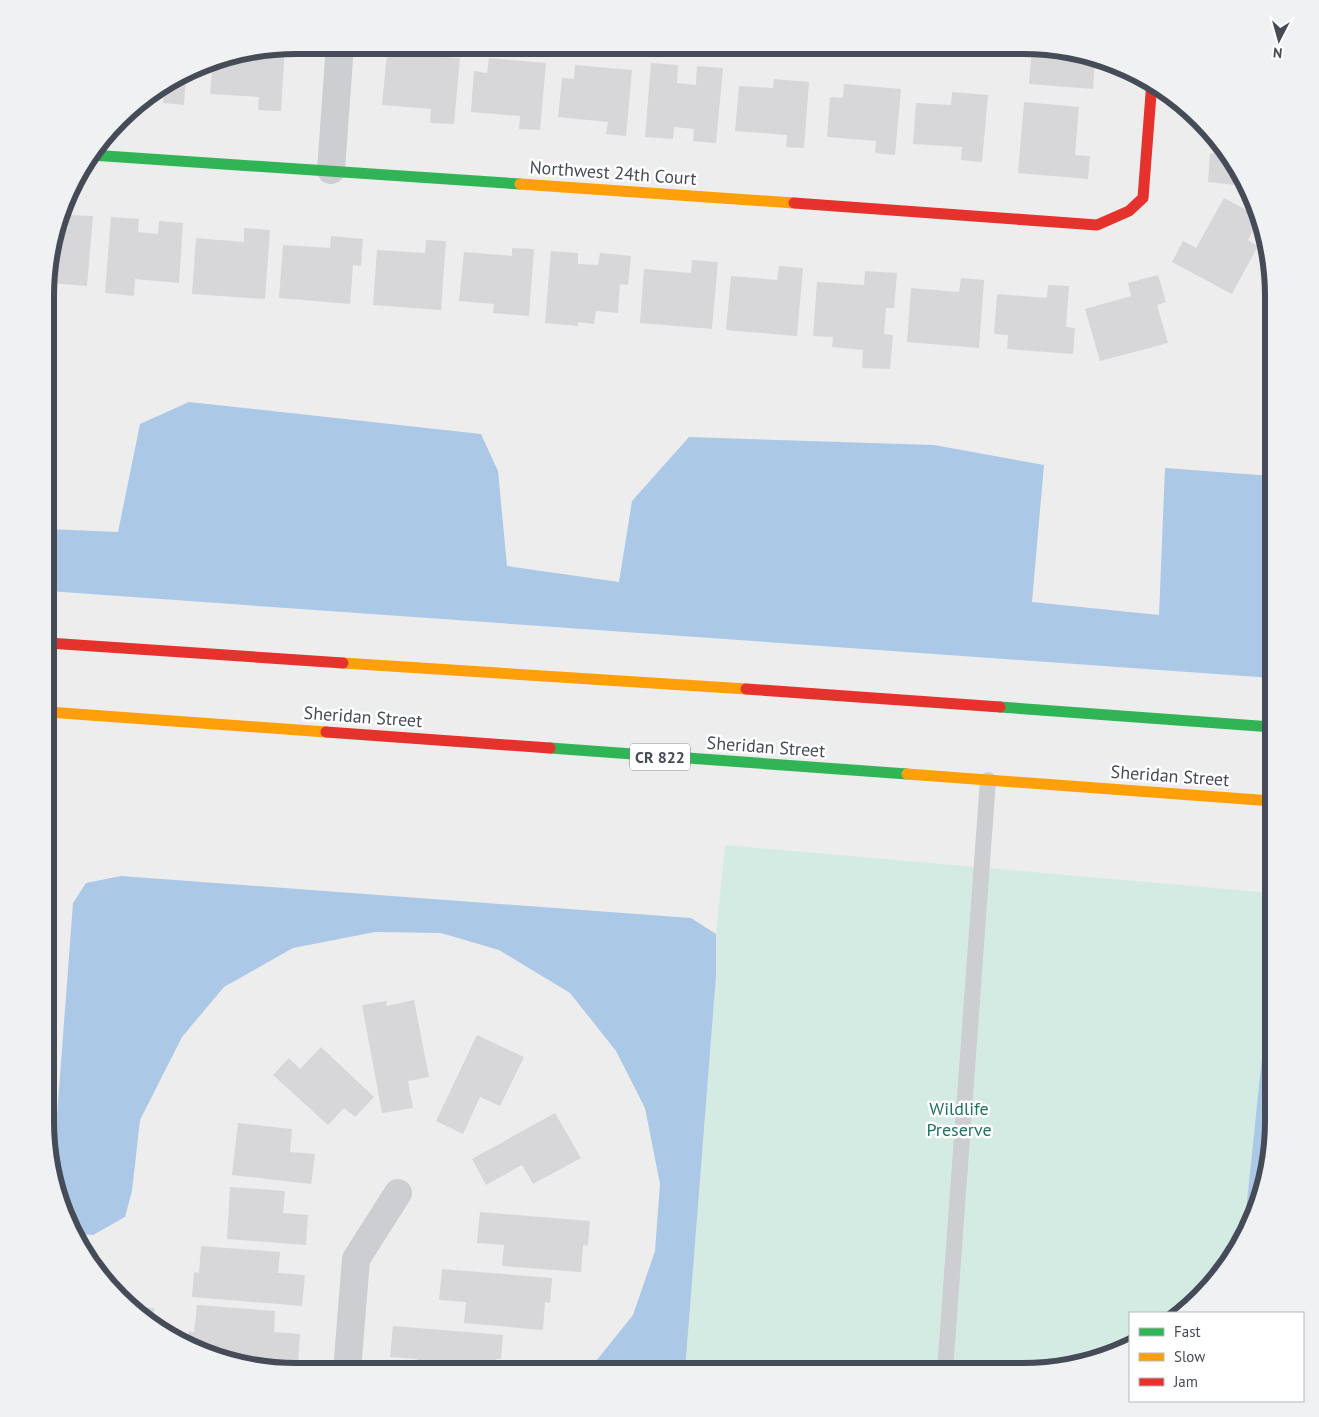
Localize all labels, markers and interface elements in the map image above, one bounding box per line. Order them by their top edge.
north arrow [1254,15,1304,65]
text: N [1272,43,1283,62]
street label: Northwest 24th Court [529,155,697,190]
street label: Sheridan Street [303,701,423,732]
street label: Sheridan Street [706,731,826,762]
road number: CR 822 [630,744,690,770]
street label: Sheridan Street [1110,760,1230,791]
park label: Wildlife Preserve [926,1097,992,1141]
legend [1129,1312,1304,1402]
text: Fast [1174,1322,1201,1341]
text: Slow [1174,1347,1205,1366]
text: Jam [1173,1372,1198,1391]

